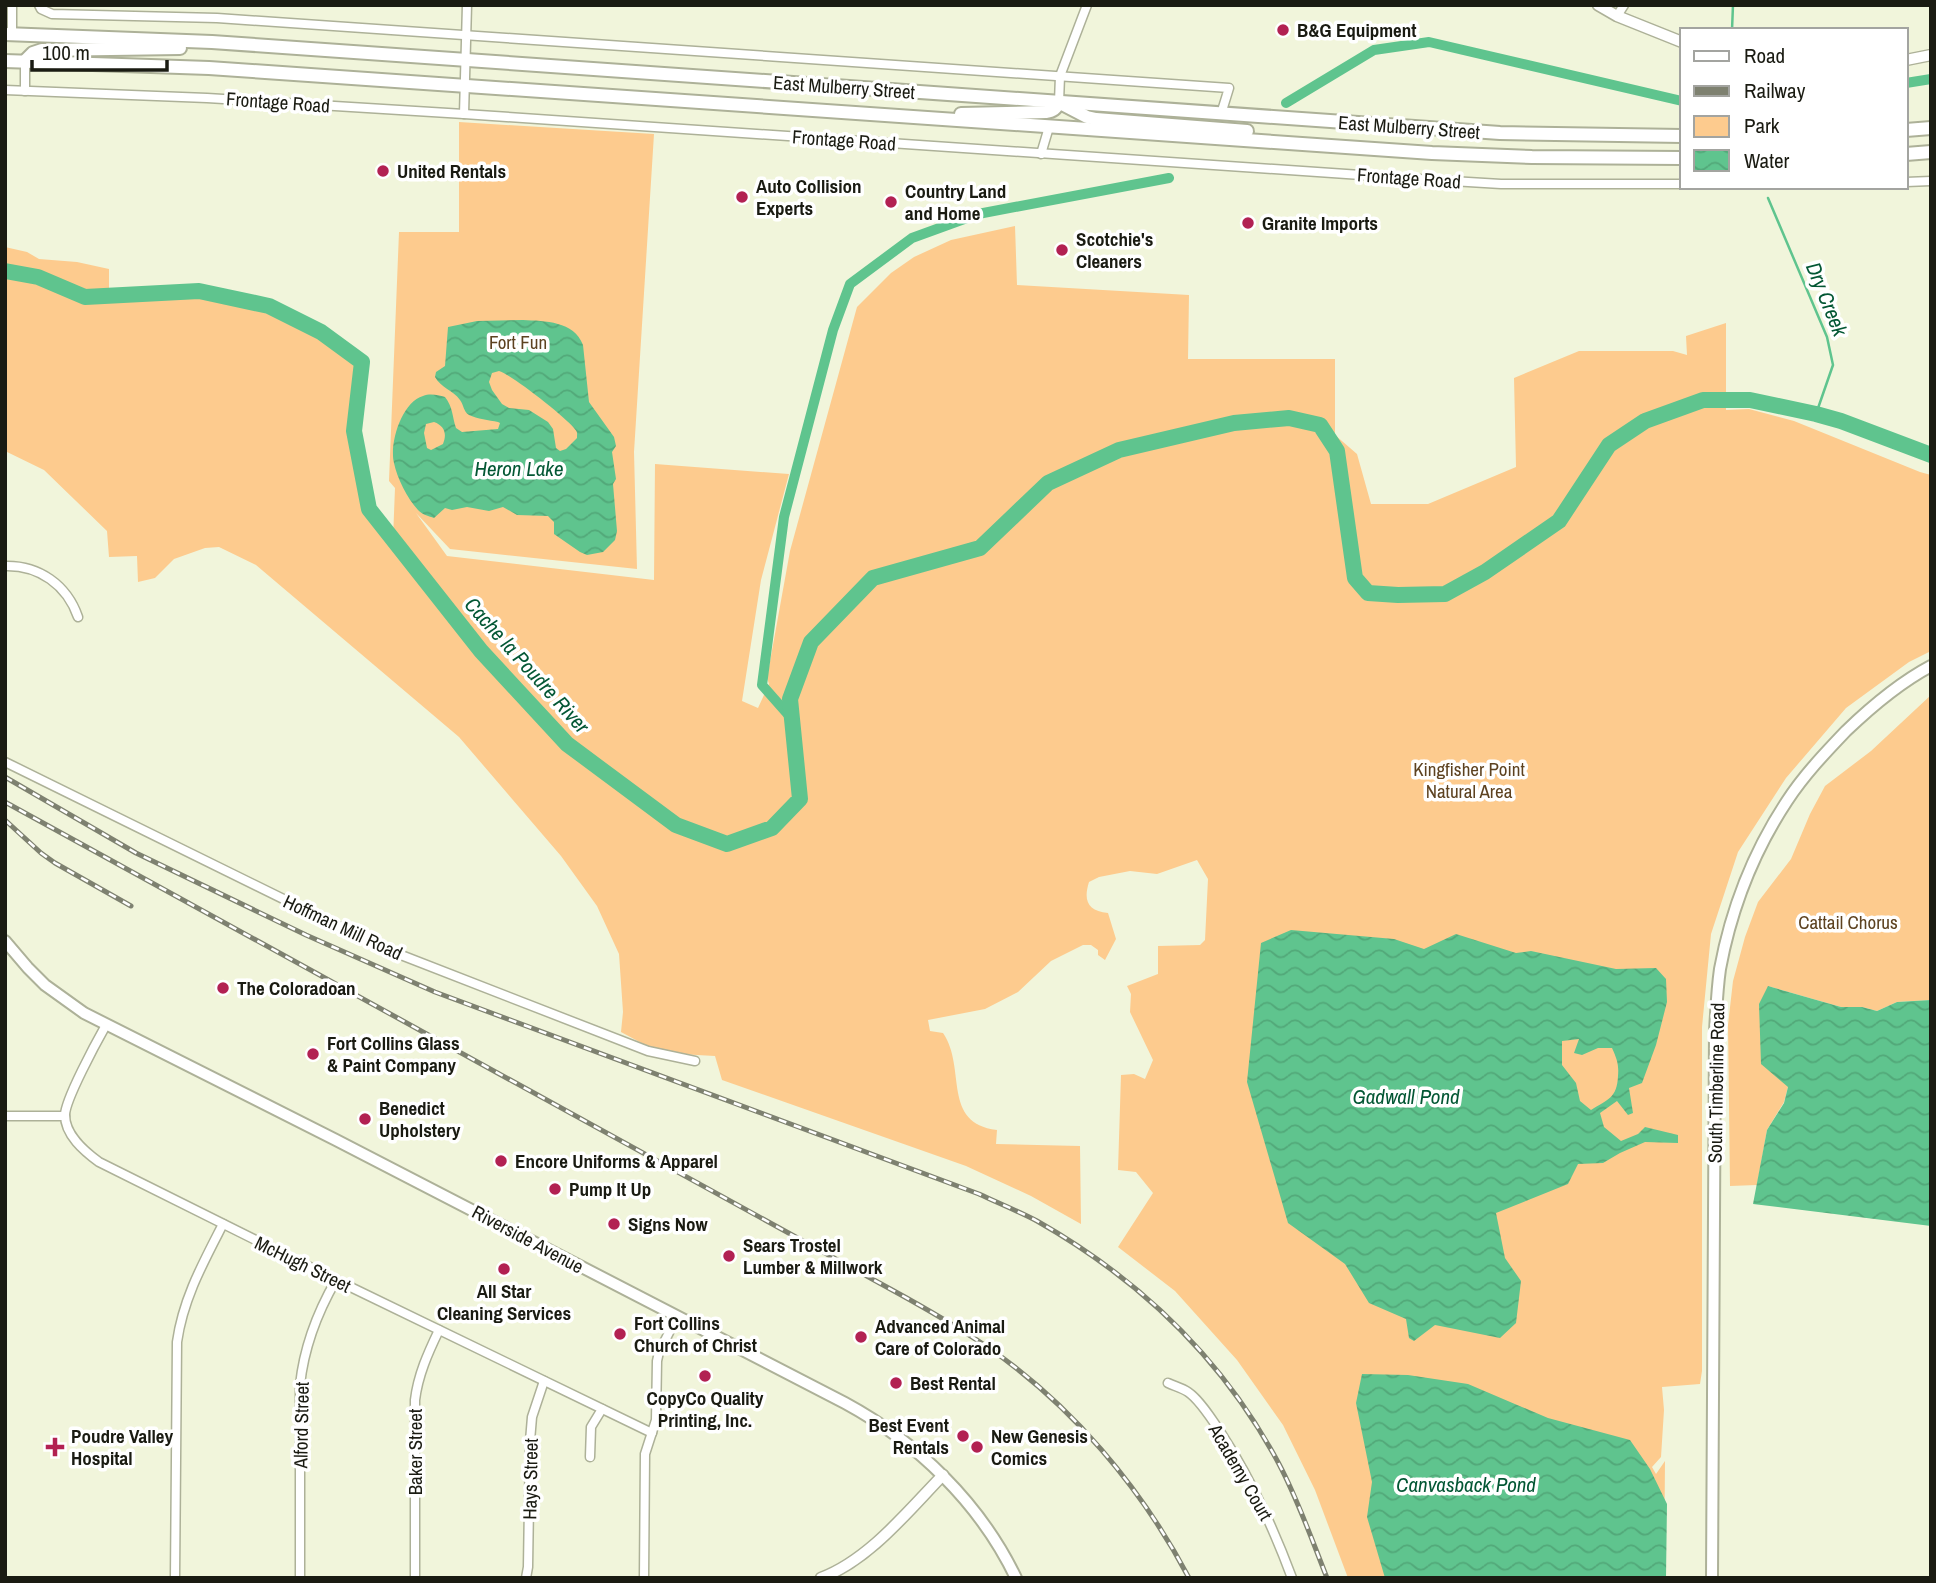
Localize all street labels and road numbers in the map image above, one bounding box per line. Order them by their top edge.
street label: East Mulberry Street [772,69,916,105]
street label: Frontage Road [225,85,331,119]
street label: East Mulberry Street [1337,109,1481,145]
street label: Frontage Road [791,123,897,157]
street label: Frontage Road [1356,161,1462,195]
street label: Hoffman Mill Road [279,888,407,966]
street label: South Timberline Road [1702,1003,1730,1163]
street label: Riverside Avenue [468,1199,588,1279]
street label: McHugh Street [251,1230,356,1299]
street label: Alford Street [287,1381,315,1470]
street label: Baker Street [402,1408,428,1495]
street label: Academy Court [1202,1418,1279,1526]
street label: Hays Street [516,1437,544,1520]

